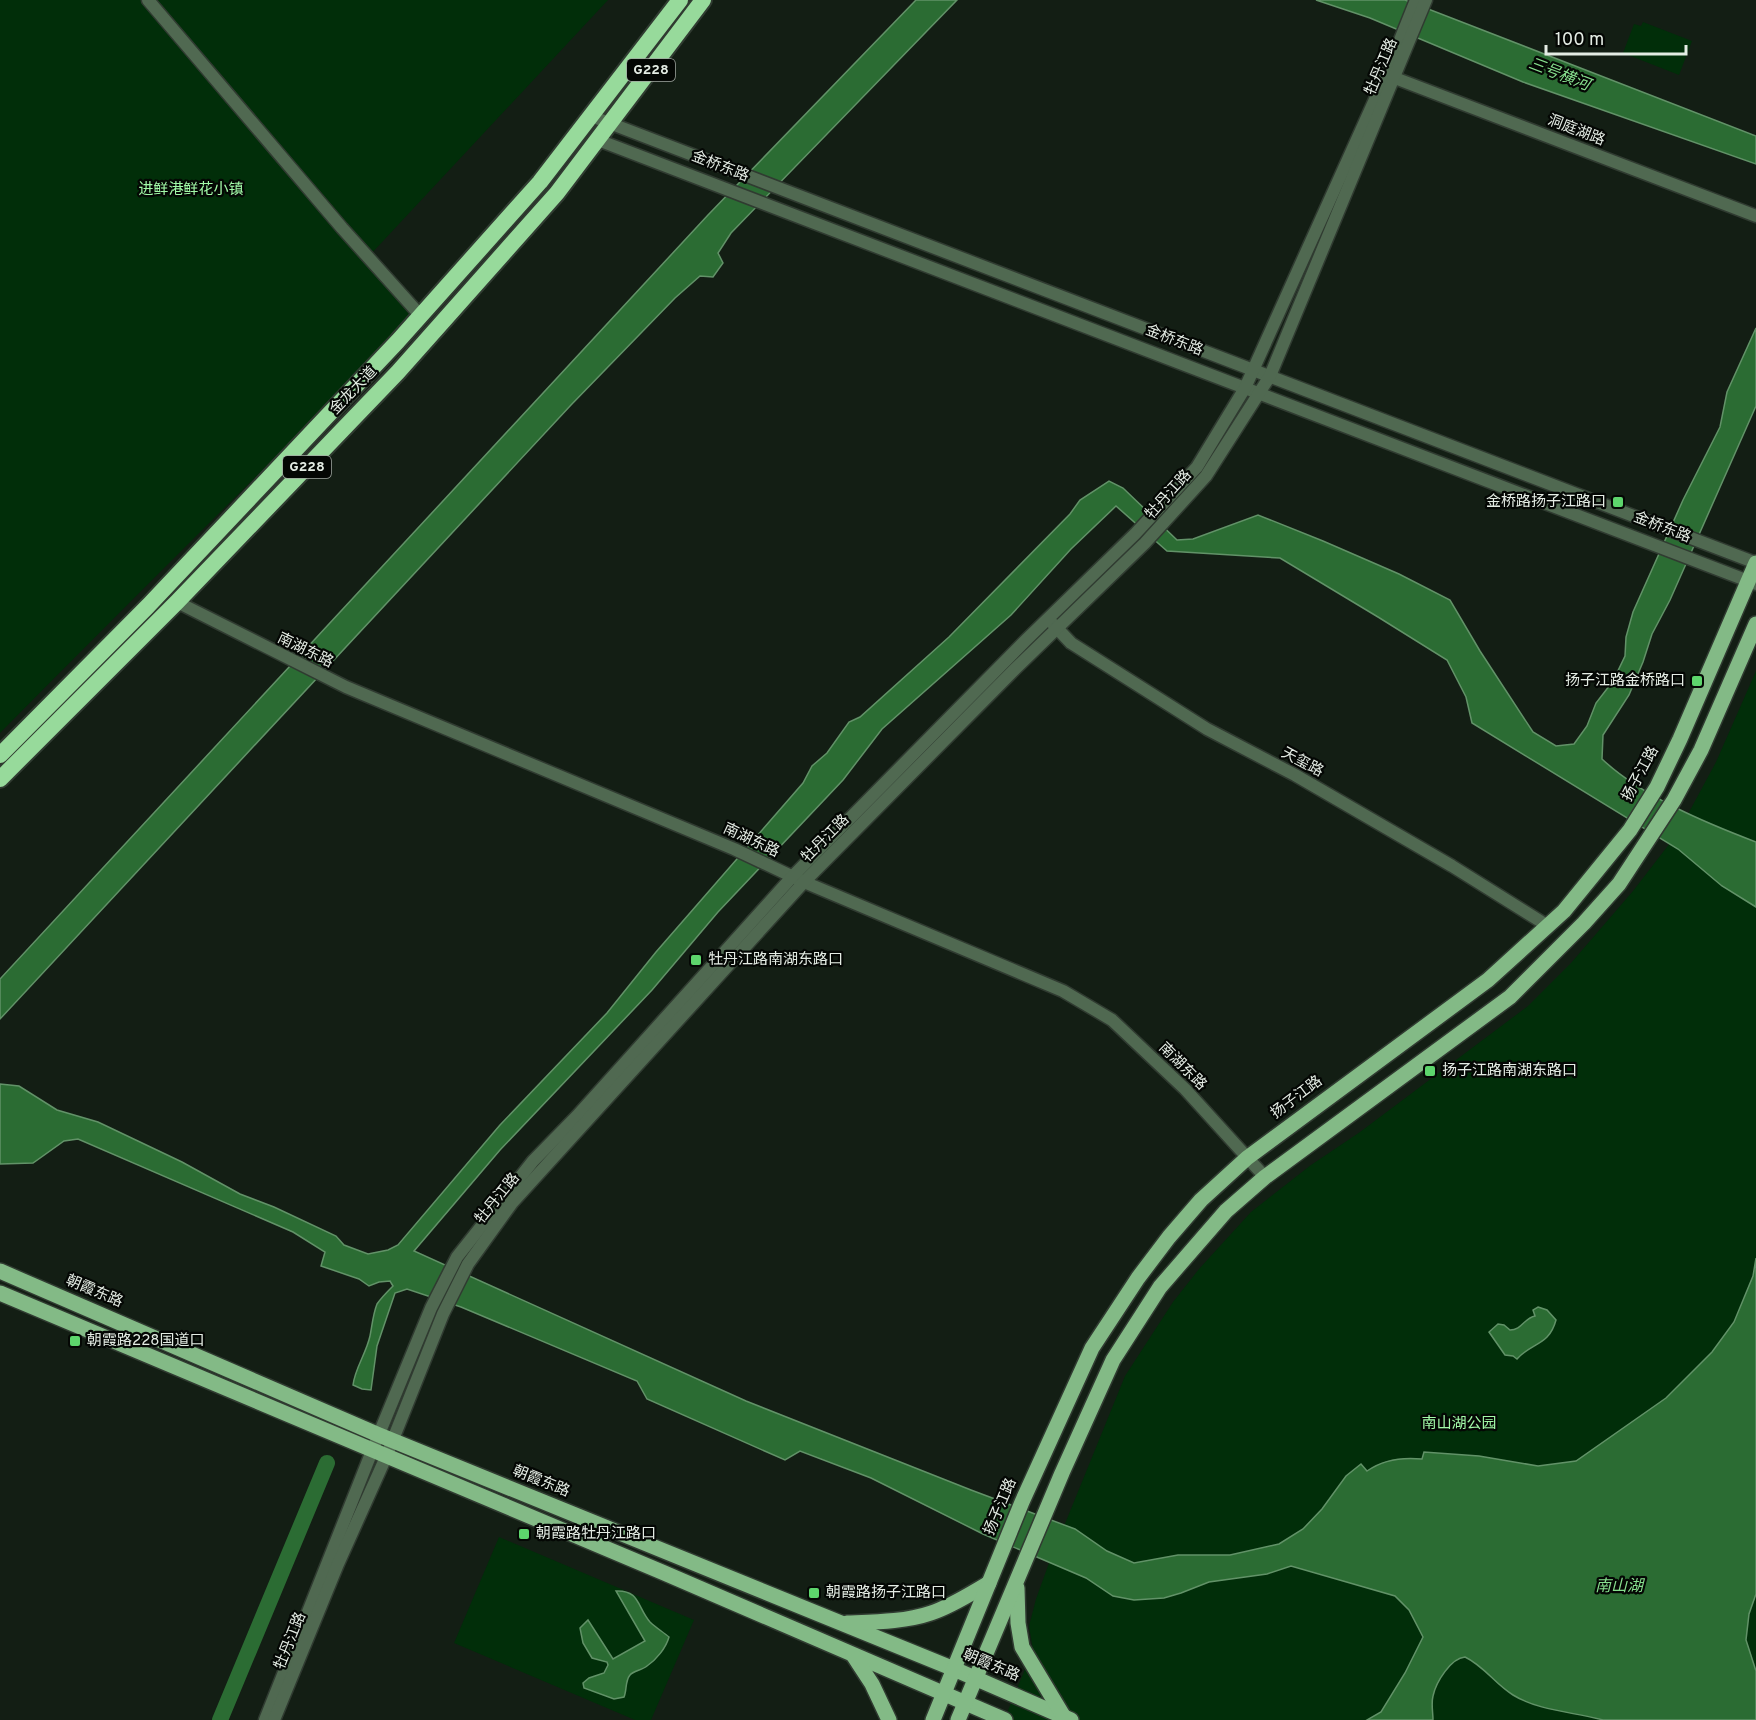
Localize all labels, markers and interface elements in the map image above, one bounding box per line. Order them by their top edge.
scale bar [1546,18,1686,56]
text: 100 m [1555,29,1604,52]
street label: 牡丹江路 [1362,36,1402,98]
water label: 三号横河 [1526,54,1595,97]
road number: G228 [627,59,675,81]
street label: 洞庭湖路 [1545,111,1607,151]
street label: 金桥东路 [689,147,751,187]
park label: 进鲜港鲜花小镇 [138,181,244,200]
street label: 金桥东路 [1143,321,1205,361]
street label: 金龙大道 [326,362,382,419]
road number: G228 [283,456,331,478]
street label: 牡丹江路 [1142,466,1196,524]
place label: 金桥路扬子江路口 [1486,493,1606,512]
marker: 金桥路扬子江路口 [1611,495,1625,509]
street label: 金桥东路 [1631,508,1693,548]
street label: 南湖东路 [274,629,336,673]
place label: 扬子江路金桥路口 [1565,672,1685,691]
marker: 扬子江路金桥路口 [1690,674,1704,688]
street label: 扬子江路 [1619,743,1663,805]
street label: 天玺路 [1278,744,1326,782]
street label: 牡丹江路 [798,811,854,867]
street label: 南湖东路 [720,820,782,862]
place label: 牡丹江路南湖东路口 [708,951,843,970]
marker: 牡丹江路南湖东路口 [689,953,703,967]
street label: 南湖东路 [1154,1039,1210,1095]
place label: 扬子江路南湖东路口 [1442,1062,1577,1081]
marker: 扬子江路南湖东路口 [1423,1064,1437,1078]
street label: 扬子江路 [1267,1072,1327,1124]
street label: 牡丹江路 [472,1170,524,1228]
street label: 朝霞东路 [63,1272,125,1312]
place label: 朝霞路228国道口 [87,1332,205,1351]
marker: 朝霞路228国道口 [68,1334,82,1348]
park label: 南山湖公园 [1421,1415,1497,1434]
street label: 朝霞东路 [510,1462,572,1502]
street label: 扬子江路 [981,1476,1021,1538]
place label: 朝霞路牡丹江路口 [536,1525,656,1544]
marker: 朝霞路牡丹江路口 [517,1527,531,1541]
water label: 南山湖 [1595,1577,1646,1597]
place label: 朝霞路扬子江路口 [826,1584,946,1603]
marker: 朝霞路扬子江路口 [807,1586,821,1600]
street label: 牡丹江路 [271,1610,311,1672]
street label: 朝霞东路 [960,1646,1022,1686]

